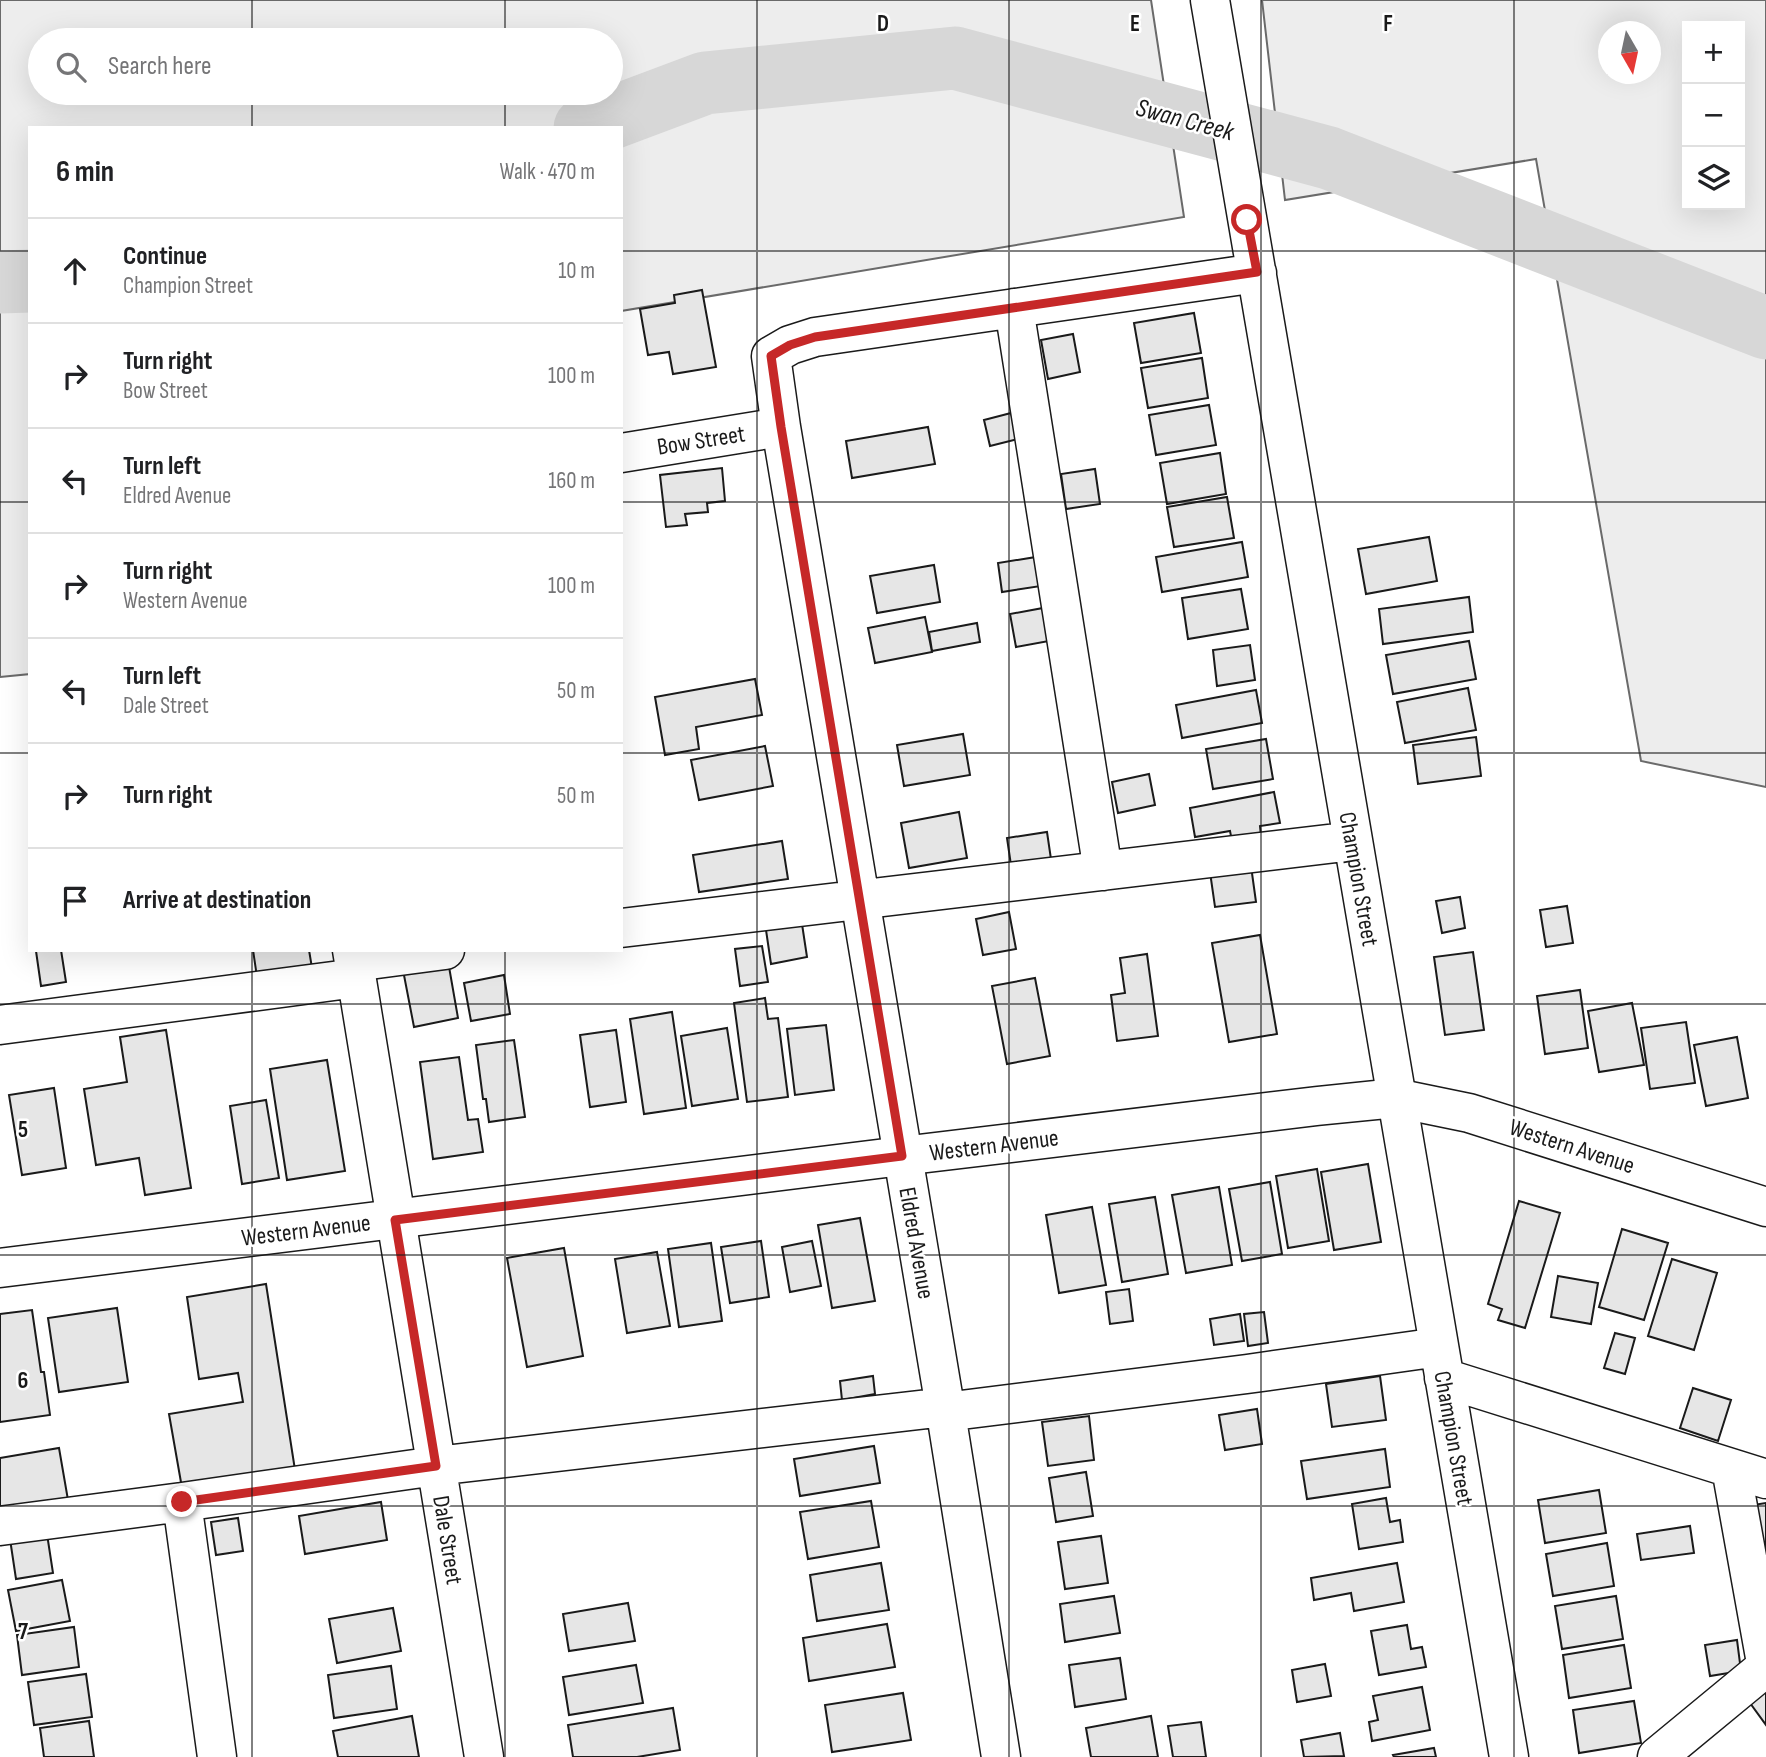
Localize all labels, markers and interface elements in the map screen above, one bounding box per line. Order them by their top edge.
text: D [877,10,889,38]
text: E [1130,10,1140,38]
text: F [1383,10,1393,38]
north arrow [1598,21,1661,84]
map controls [1682,21,1745,210]
button: + [1682,21,1745,84]
search box [28,28,623,105]
icon: search [52,48,90,86]
text: Search here [108,51,211,82]
button: − [1682,84,1745,147]
water label: Swan Creek [1132,93,1238,149]
button: layers [1682,147,1745,210]
text: 6 min [56,154,114,190]
text: Walk · 470 m [500,158,595,186]
route start [1231,204,1262,235]
text: Continue [123,241,207,272]
icon: ahead [56,252,94,290]
text: 10 m [558,257,595,285]
text: Champion Street [123,272,253,300]
text: Turn right [123,346,212,377]
icon: right [56,357,94,395]
text: 100 m [548,362,595,390]
text: Bow Street [123,377,208,405]
street label: Bow Street [655,419,747,462]
text: Turn left [123,451,201,482]
icon: left [56,462,94,500]
text: 160 m [548,467,595,495]
text: Eldred Avenue [123,482,231,510]
text: Turn right [123,556,212,587]
icon: right [56,567,94,605]
text: 100 m [548,572,595,600]
text: Western Avenue [123,587,248,615]
text: Turn left [123,661,201,692]
icon: left [56,672,94,710]
text: 50 m [557,677,595,705]
text: Dale Street [123,692,209,720]
icon: right [56,777,94,815]
text: Turn right [123,780,212,811]
text: 50 m [557,782,595,810]
street label: Champion Street [1332,810,1385,948]
icon: arrive [56,882,94,920]
text: Arrive at destination [123,885,311,916]
street label: Western Avenue [1506,1113,1638,1180]
text: 5 [18,1116,28,1144]
street label: Western Avenue [928,1123,1060,1168]
street label: Eldred Avenue [892,1185,941,1301]
street label: Western Avenue [240,1208,372,1253]
text: 6 [18,1367,28,1395]
street label: Champion Street [1427,1369,1480,1507]
route end [166,1486,197,1517]
street label: Dale Street [426,1494,469,1587]
text: 7 [18,1618,28,1646]

